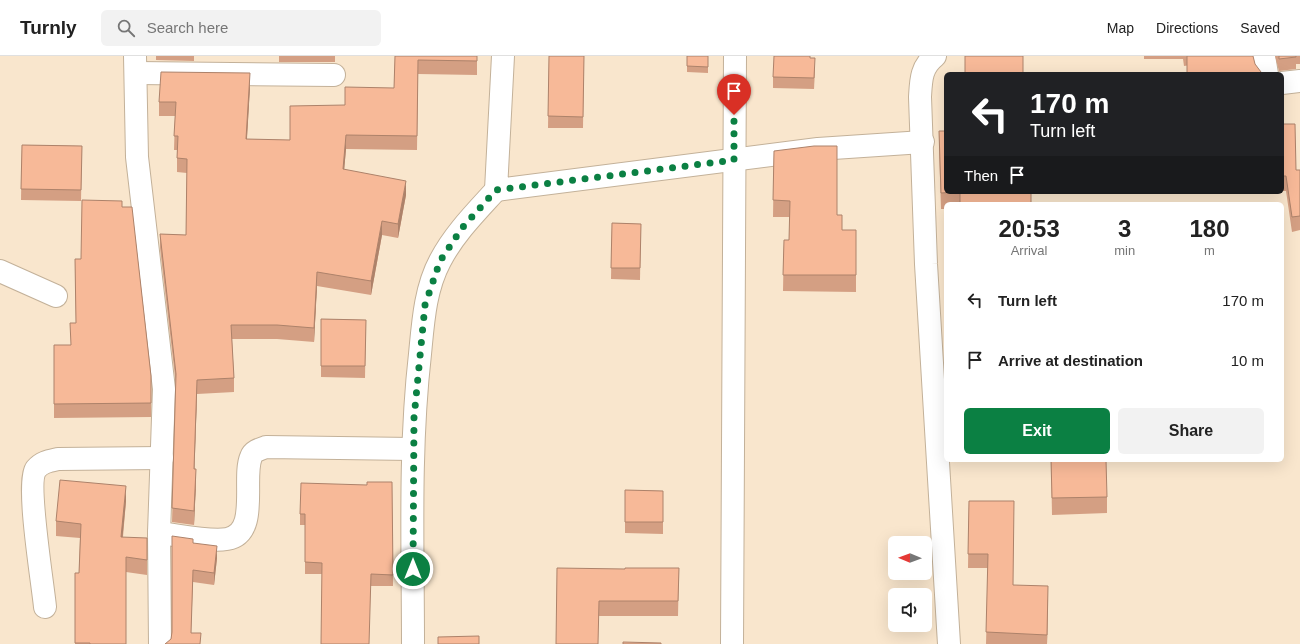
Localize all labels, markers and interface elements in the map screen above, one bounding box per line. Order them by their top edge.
search box [101,10,381,46]
text: Turnly [20,17,77,38]
icon: search [115,17,137,39]
text: Search here [147,19,228,36]
text: Map [1107,20,1134,36]
text: Directions [1156,20,1218,36]
text: Saved [1240,20,1280,36]
pin [717,74,751,115]
icon: arrive [723,80,745,102]
icon: left [964,88,1016,140]
text: 170 m [1030,88,1109,119]
text: Turn left [1030,121,1095,141]
icon: arrive [1006,164,1028,186]
text: Then [964,167,998,184]
text: 20:53 [998,215,1060,242]
text: 3 [1118,215,1131,242]
text: 180 [1190,215,1230,242]
text: Arrival [1011,243,1048,258]
text: min [1114,243,1135,258]
text: m [1204,243,1215,258]
icon: left [964,289,986,311]
text: Turn left [998,292,1057,309]
text: 170 m [1222,292,1264,309]
icon: arrive [964,349,986,371]
text: Arrive at destination [998,352,1143,369]
text: 10 m [1231,352,1264,369]
button: Exit [964,408,1110,454]
button: Share [1118,408,1264,454]
north arrow [888,536,932,580]
map controls [888,536,932,632]
position arrow [392,548,434,590]
button: sound [888,588,932,632]

